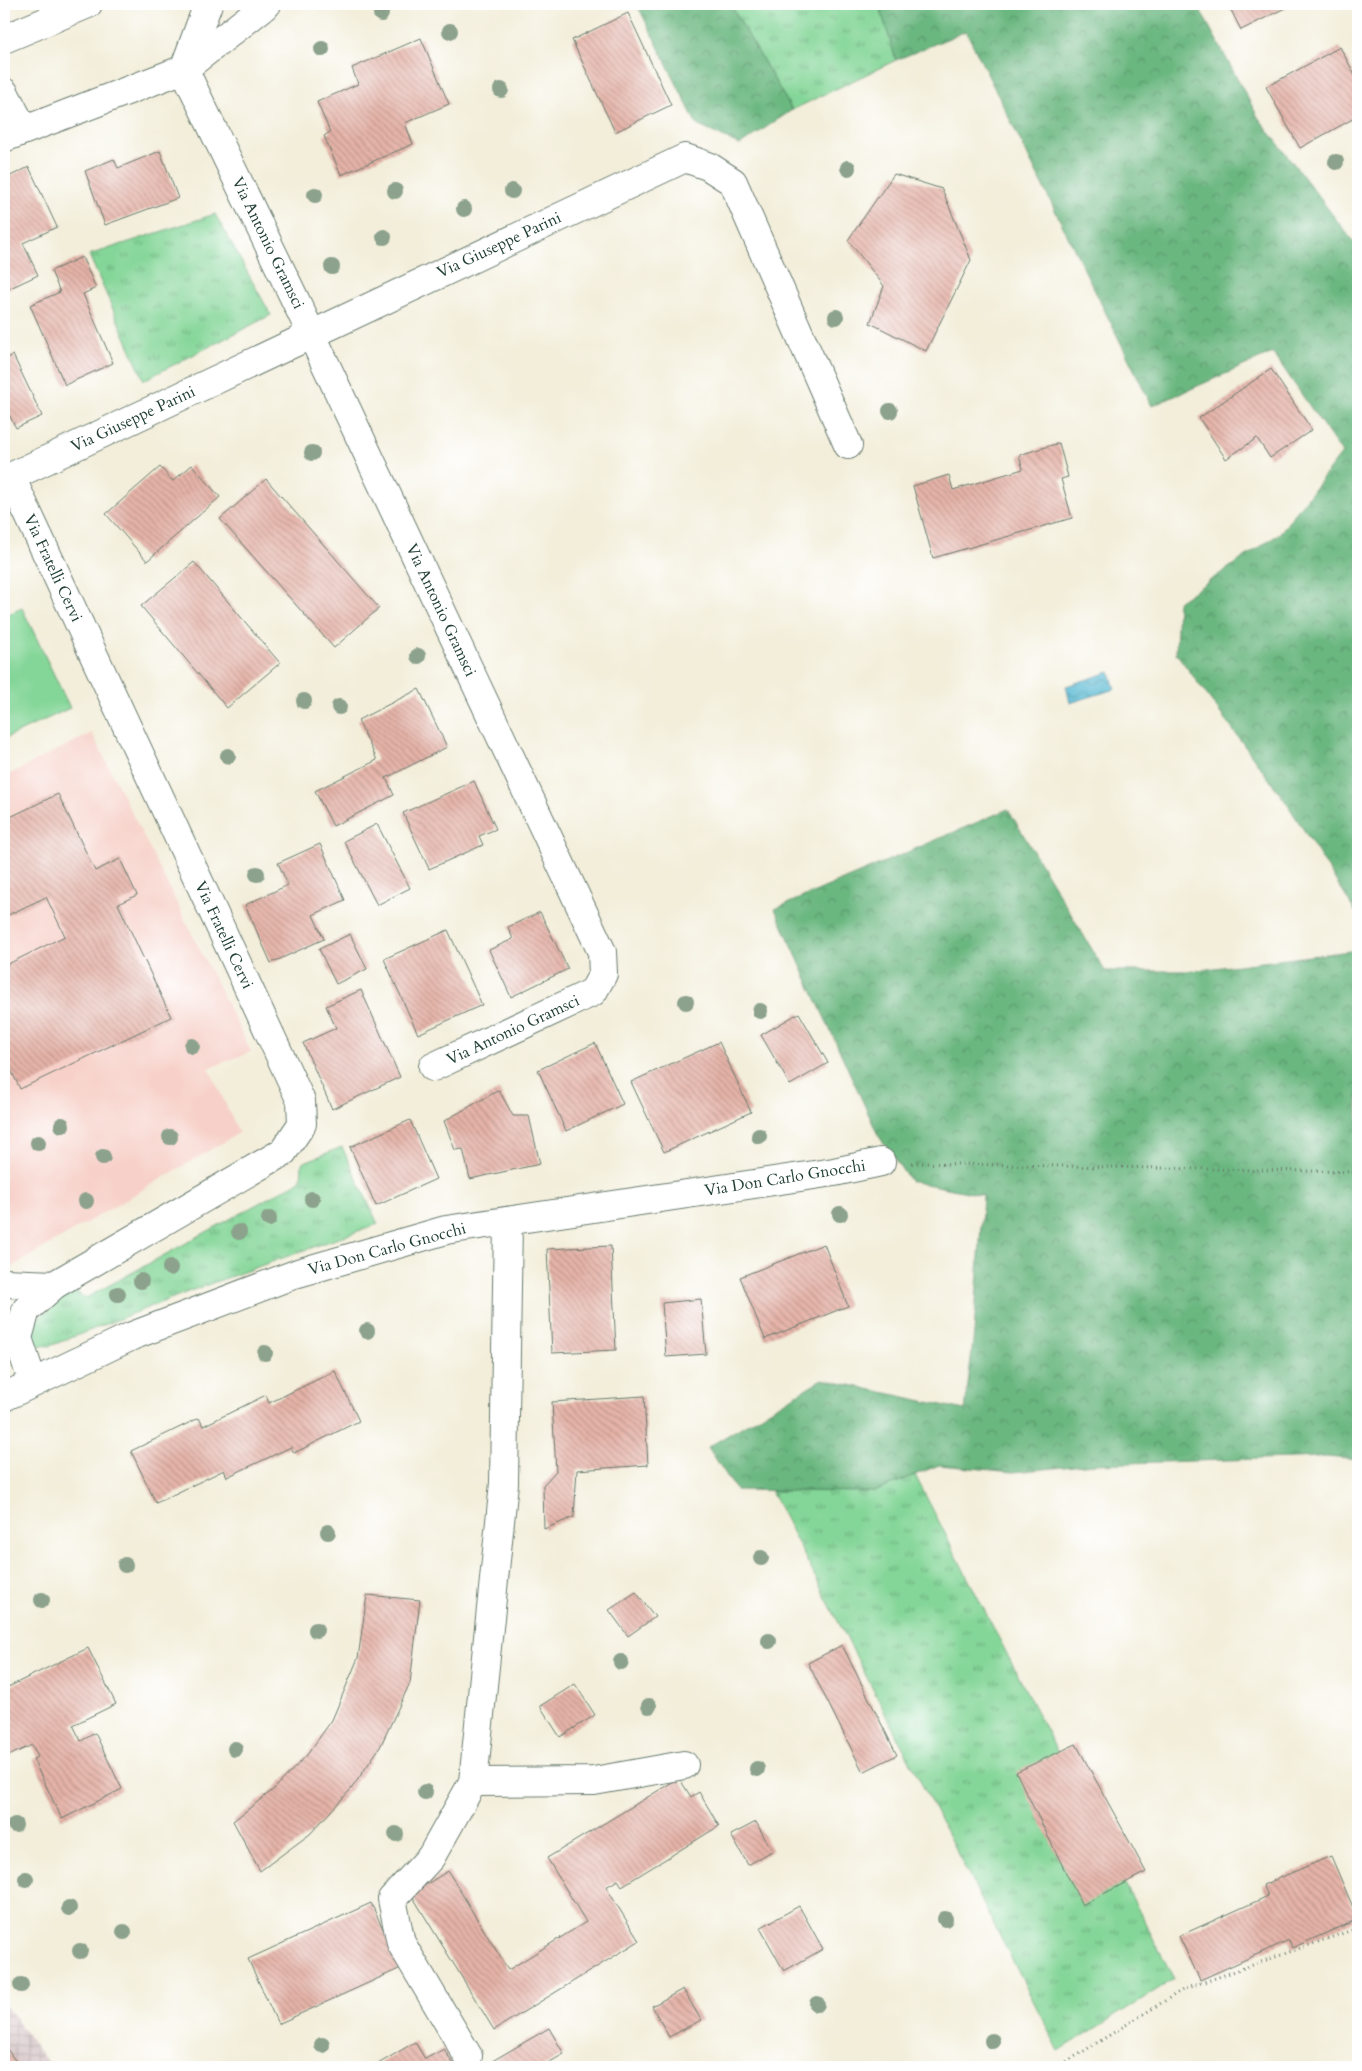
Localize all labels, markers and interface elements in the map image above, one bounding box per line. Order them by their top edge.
street label: Via Antonio Gramsci [226,173,310,313]
street label: Via Giuseppe Parini [433,206,565,283]
street label: Via Giuseppe Parini [67,380,199,457]
street label: Via Fratelli Cervi [18,511,88,626]
street label: Via Antonio Gramsci [401,540,482,680]
street label: Via Fratelli Cervi [189,878,259,993]
street label: Via Antonio Gramsci [443,989,583,1070]
street label: Via Don Carlo Gnocchi [703,1154,868,1202]
street label: Via Don Carlo Gnocchi [306,1217,469,1281]

